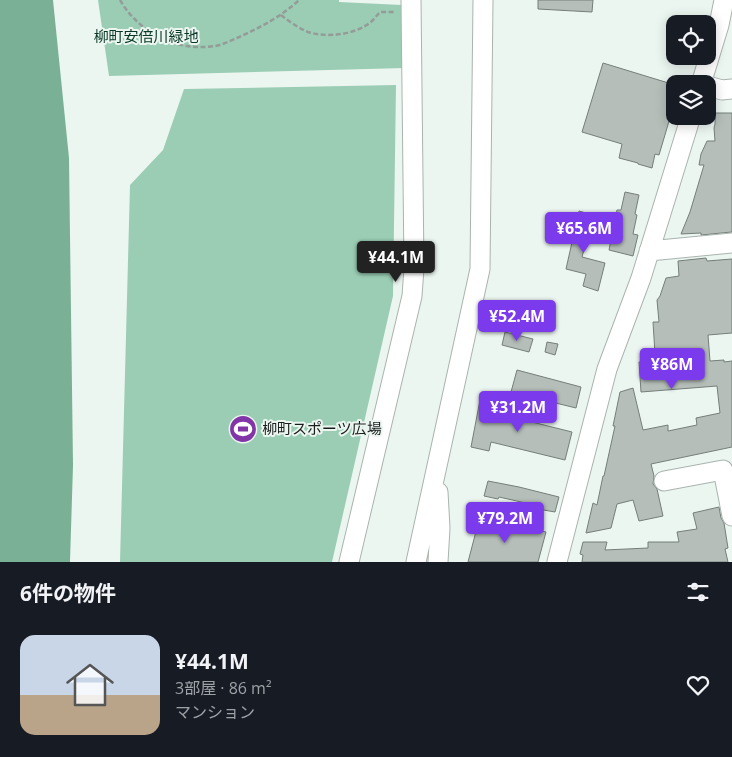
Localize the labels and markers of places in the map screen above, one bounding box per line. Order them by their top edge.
pin: ¥65.6M [543,212,625,254]
pin: ¥44.1M [355,240,437,283]
pin: ¥52.4M [476,300,558,342]
pin: ¥86M [642,348,702,390]
pin: ¥31.2M [477,390,559,433]
sports icon: 柳町スポーツ広場 [228,414,258,444]
place label: 柳町スポーツ広場 [262,418,382,438]
pin: ¥79.2M [464,502,546,544]

